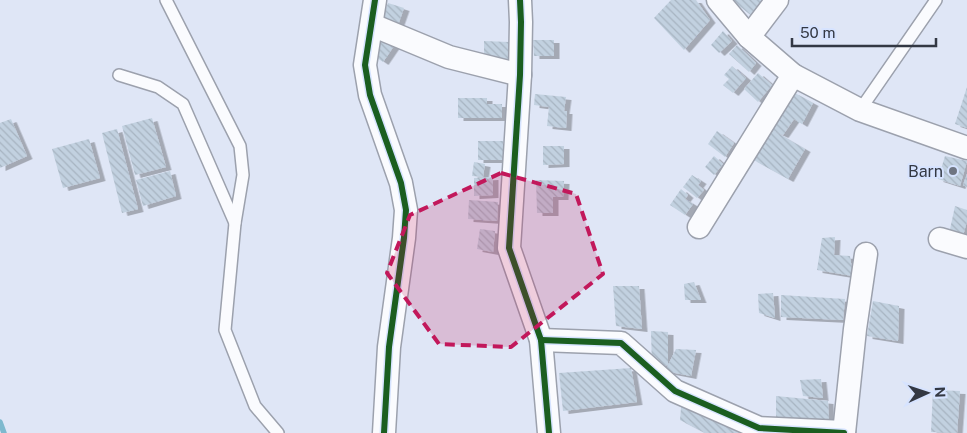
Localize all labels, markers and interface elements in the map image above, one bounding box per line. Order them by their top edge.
scale bar [792,15,936,47]
text: 50 m [800,24,835,41]
place label: Barn [908,162,943,181]
marker: Barn [947,165,959,177]
north arrow [902,368,952,418]
text: N [932,386,948,398]

